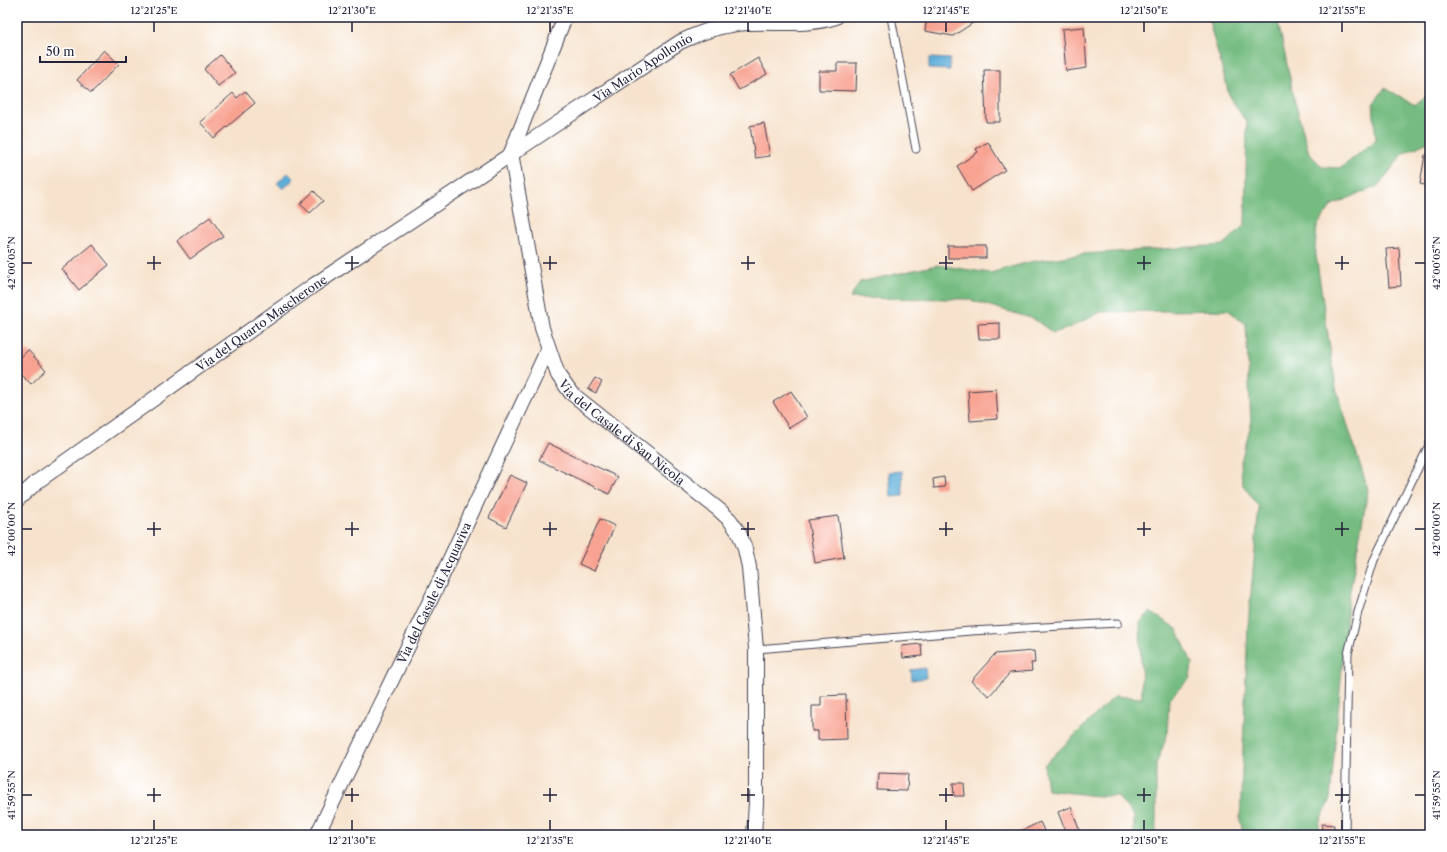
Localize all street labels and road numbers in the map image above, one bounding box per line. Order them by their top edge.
street label: Via Mario Apollonio [589,30,695,106]
street label: Via del Quarto Mascherone [192,271,330,375]
street label: Via del Casale di San Nicola [555,375,689,488]
street label: Via del Casale di Acquaviva [393,519,474,667]

